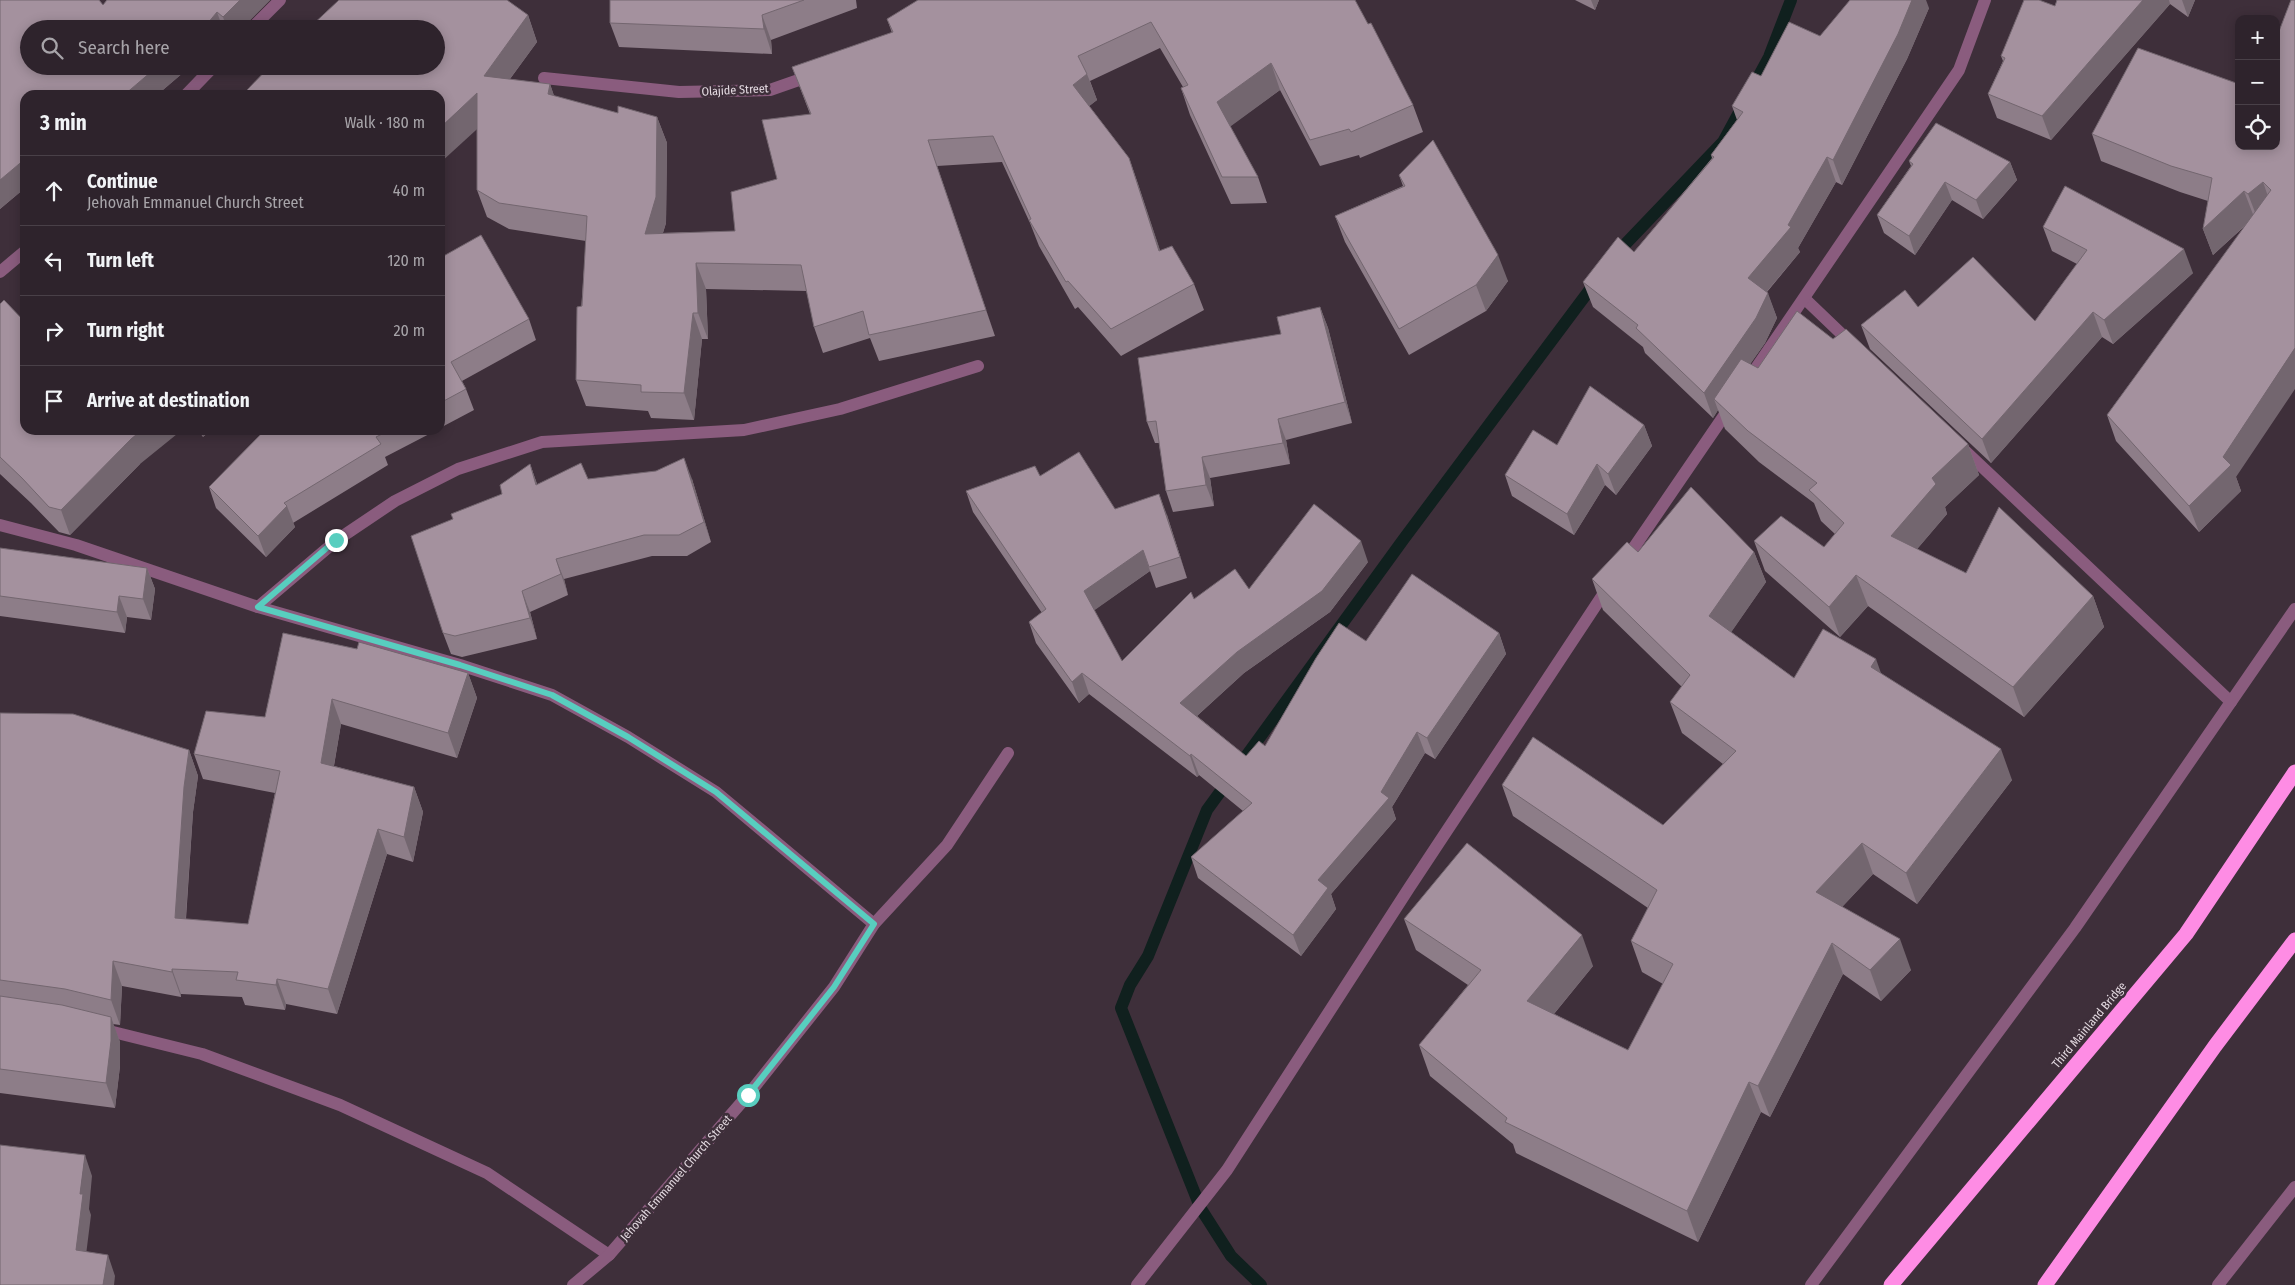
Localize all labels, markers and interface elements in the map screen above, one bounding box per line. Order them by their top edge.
map controls [2235,15,2280,150]
button: + [2235,15,2280,60]
search box [20,20,445,75]
icon: search [38,34,66,62]
text: Search here [78,36,170,59]
button: − [2235,60,2280,105]
street label: Olajide Street [701,81,769,99]
button: locate [2235,105,2280,150]
text: 3 min [40,110,87,136]
text: Walk · 180 m [345,113,425,132]
text: Continue [87,170,158,193]
icon: ahead [40,177,68,205]
text: 40 m [393,181,425,200]
text: Jehovah Emmanuel Church Street [87,193,304,212]
icon: left [40,247,68,275]
text: Turn left [87,249,154,272]
text: 120 m [387,251,425,270]
icon: right [40,317,68,345]
text: Turn right [87,319,164,342]
text: 20 m [394,321,425,340]
icon: arrive [40,387,68,415]
text: Arrive at destination [87,389,250,412]
route end [325,529,348,552]
street label: Third Mainland Bridge [2049,979,2129,1071]
route start [737,1084,760,1107]
street label: Jehovah Emmanuel Church Street [617,1112,735,1244]

